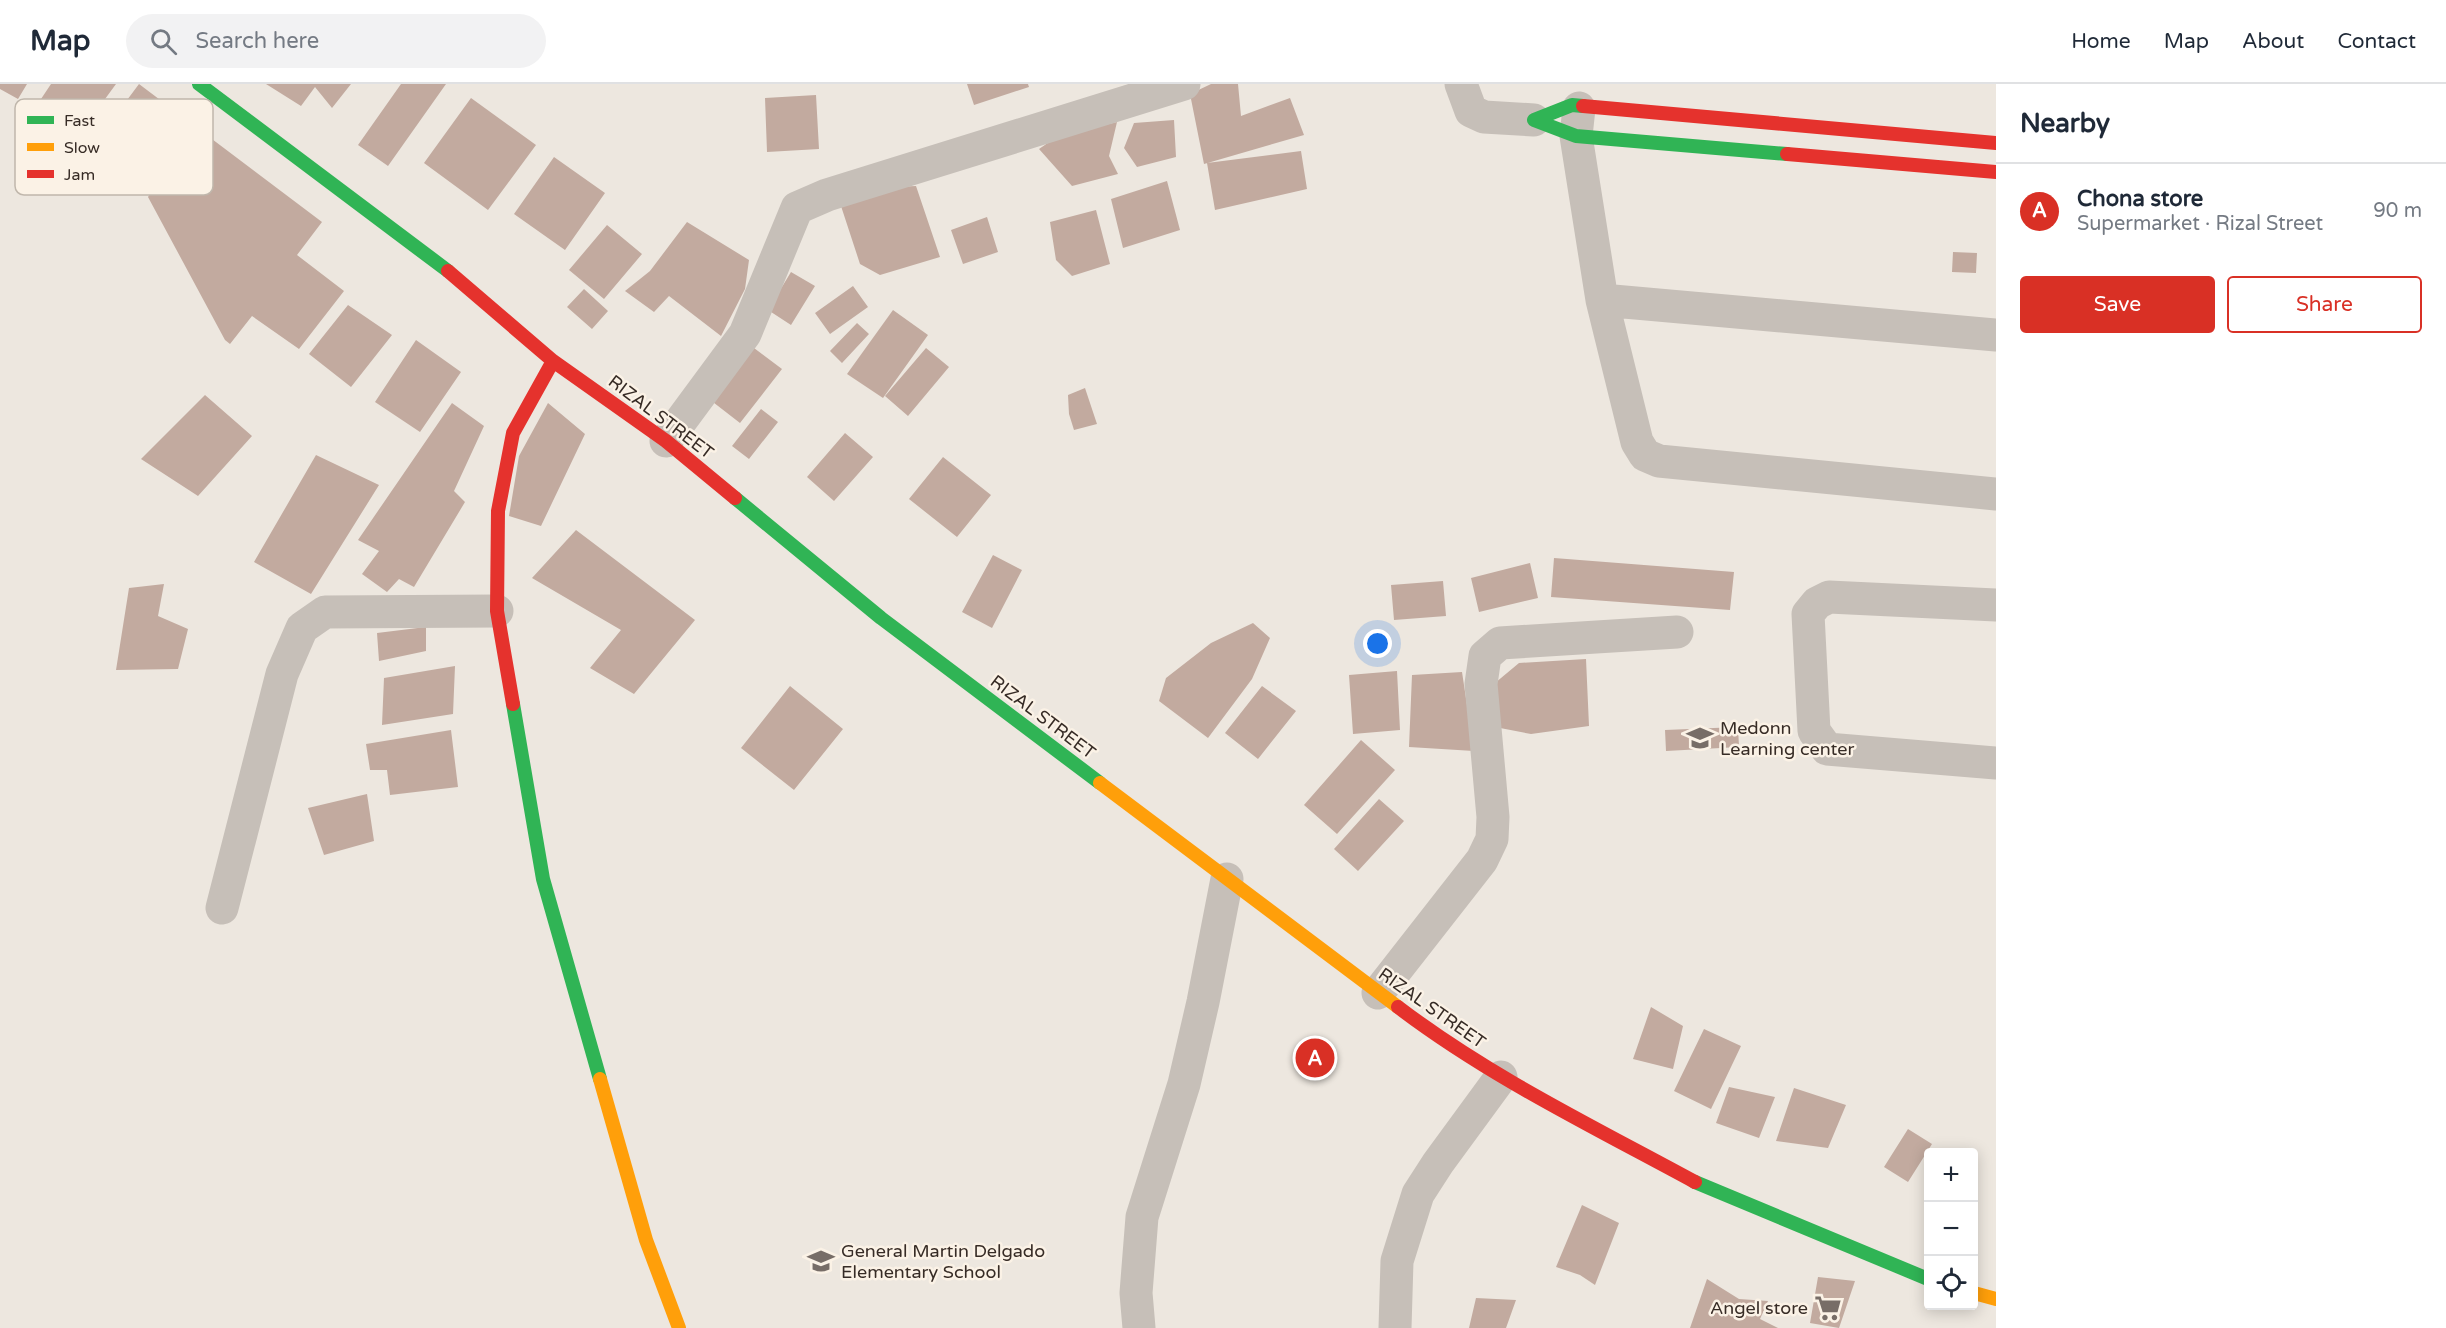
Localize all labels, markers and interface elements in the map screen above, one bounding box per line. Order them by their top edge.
search box [126,14,546,68]
text: Map [30,24,90,58]
icon: search [147,25,180,58]
text: Search here [195,28,319,54]
text: Home [2071,29,2131,54]
text: Map [2164,29,2209,54]
text: About [2242,29,2304,54]
text: Contact [2337,29,2416,54]
legend [15,99,213,195]
text: Nearby [2020,108,2110,139]
text: Fast [64,111,95,131]
text: Slow [64,138,100,158]
text: Jam [64,165,95,185]
text: Chona store [2077,186,2203,212]
text: A [2032,199,2047,223]
text: 90 m [2373,199,2422,223]
text: Supermarket · Rizal Street [2077,212,2323,236]
button: Save [2020,276,2215,333]
button: Share [2227,276,2422,333]
street label: RIZAL STREET [604,370,718,464]
your location [1363,629,1392,658]
street label: RIZAL STREET [986,670,1100,764]
place label: Medonn Learning center [1720,717,1854,760]
school or university icon: Medonn Learning center [1685,723,1715,753]
street label: RIZAL STREET [1374,963,1490,1053]
pin: A [1296,1036,1334,1080]
map controls [1924,1148,1978,1310]
button: + [1924,1148,1978,1202]
button: − [1924,1202,1978,1256]
place label: General Martin Delgado Elementary School [841,1240,1045,1283]
school or university icon: General Martin Delgado Elementary School [806,1246,836,1276]
button: locate [1924,1256,1978,1310]
supermarket icon: Angel store [1813,1293,1843,1323]
place label: Angel store [1710,1297,1808,1319]

